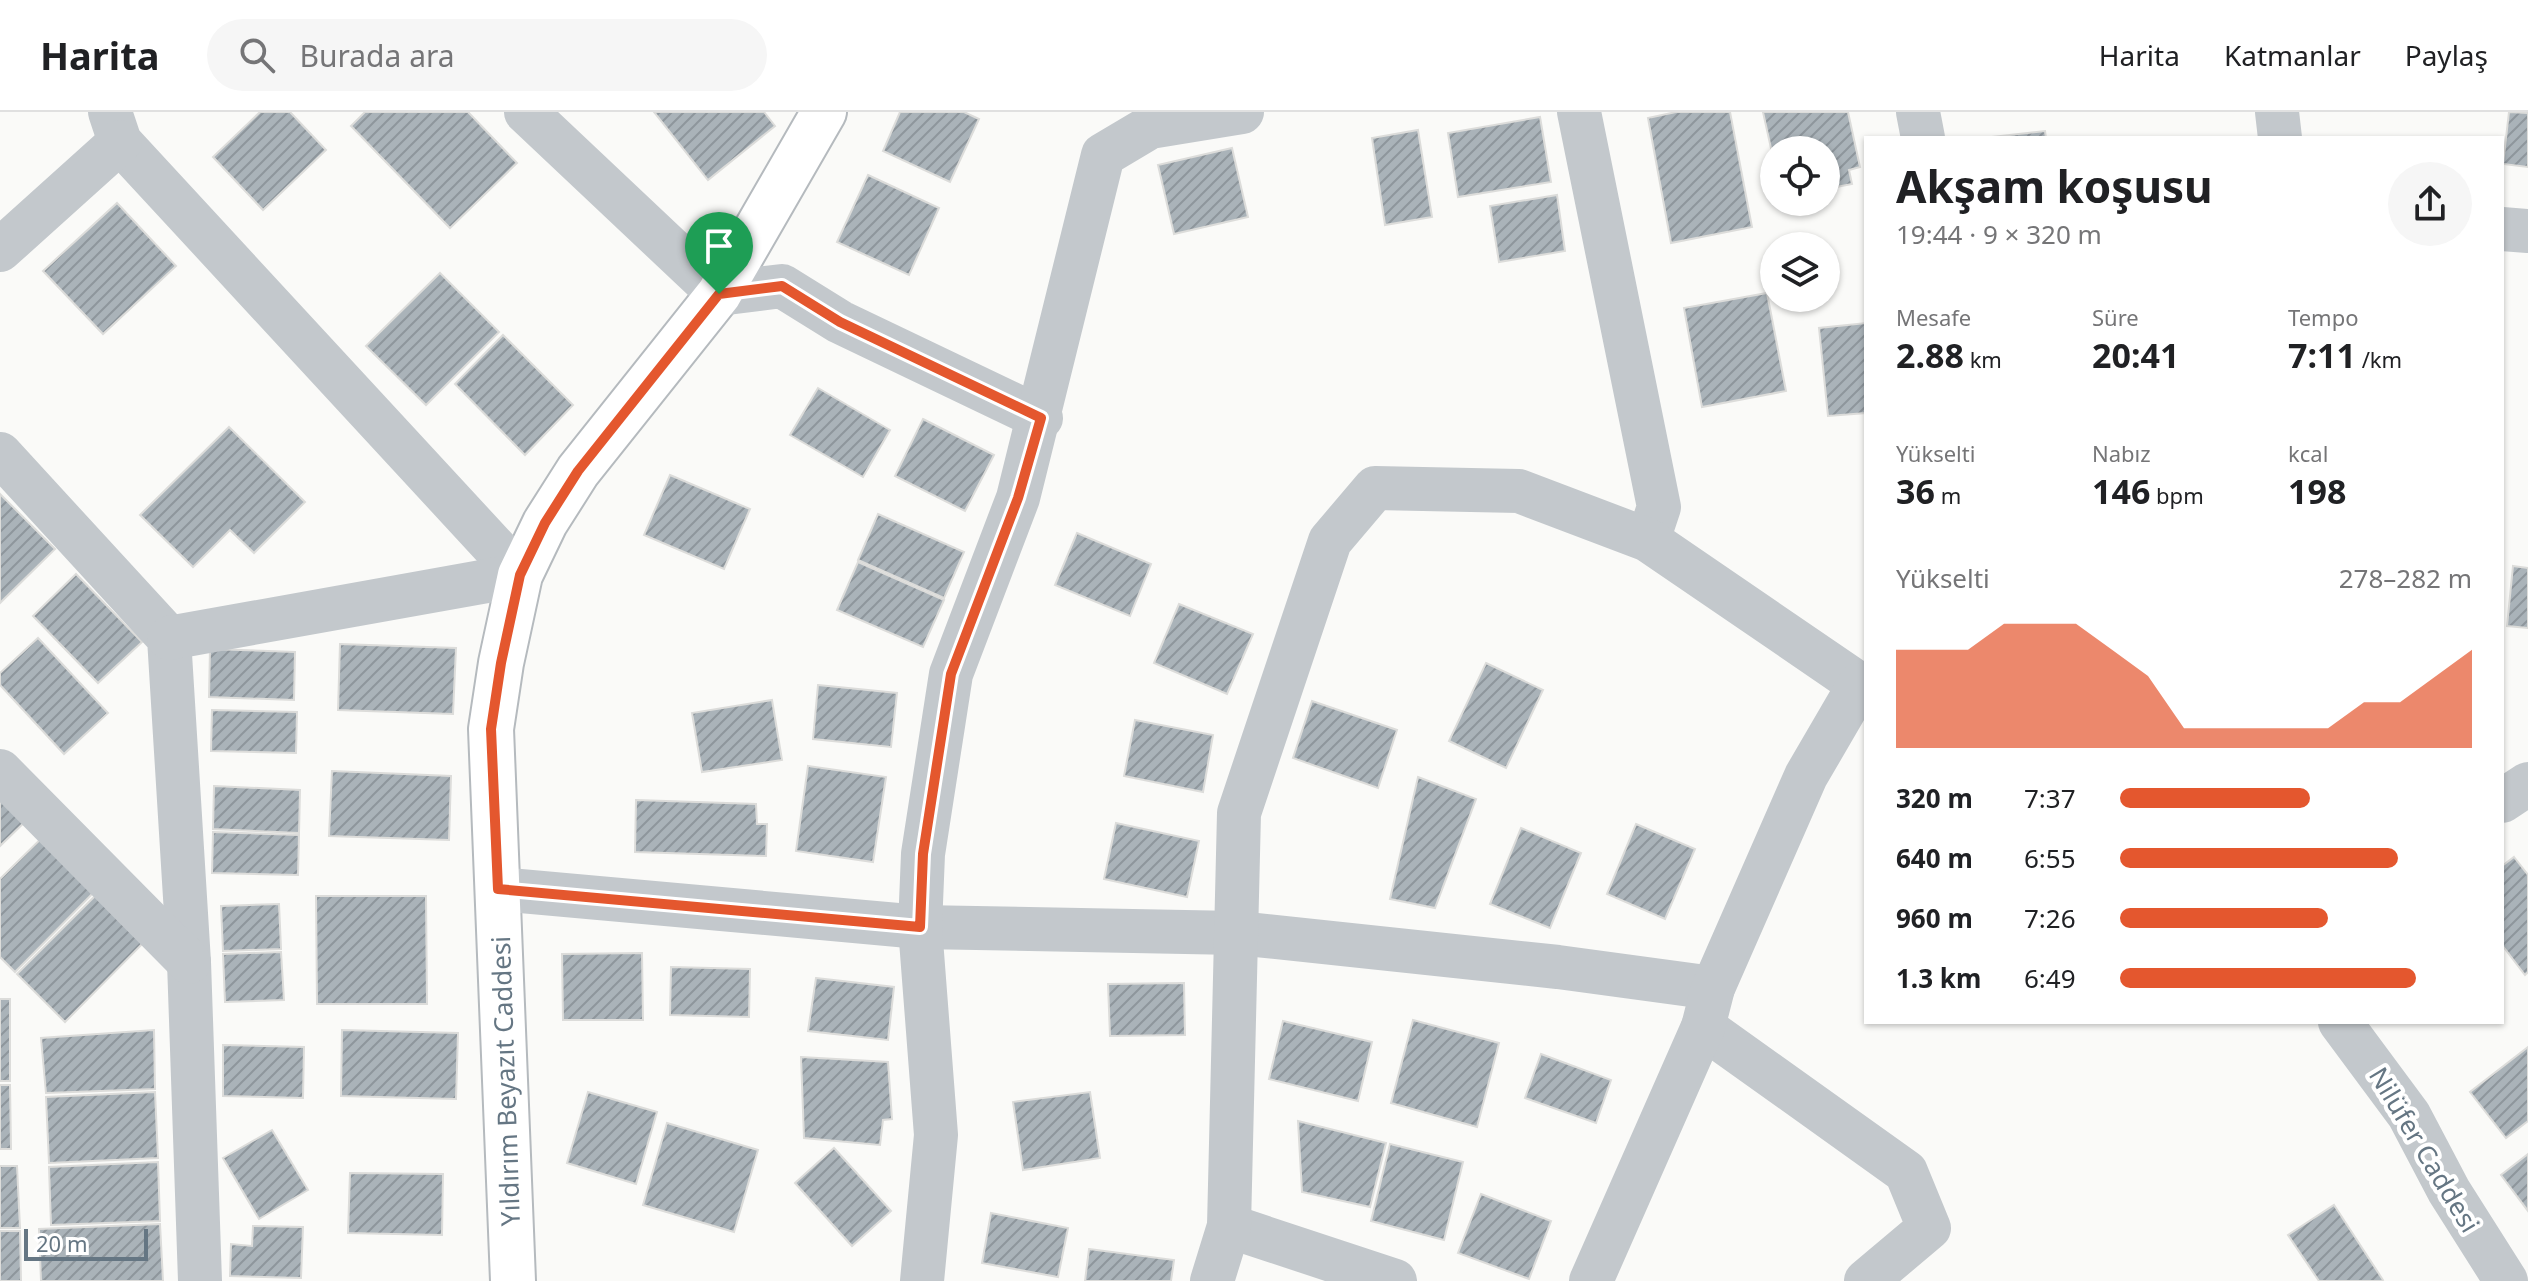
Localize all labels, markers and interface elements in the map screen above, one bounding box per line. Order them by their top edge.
search box [207,19,767,91]
text: Harita [40,29,159,81]
icon: search [235,33,279,77]
text: Burada ara [299,35,455,76]
text: Harita [2099,36,2180,74]
text: Katmanlar [2224,36,2361,74]
text: Paylaş [2405,36,2488,74]
map controls [1760,136,1840,312]
button: locate [1760,136,1840,216]
text: Akşam koşusu [1896,156,2213,216]
button: share [2388,162,2472,246]
pin [685,212,753,294]
text: 19:44 · 9 × 320 m [1896,216,2102,252]
icon: arrive [697,224,741,268]
button: layers [1760,232,1840,312]
text: Mesafe [1896,302,1971,332]
text: Süre [2092,302,2139,332]
text: Tempo [2288,302,2359,332]
text: 2.88 [1896,332,1964,378]
text: 20:41 [2092,332,2179,378]
text: 7:11 [2288,332,2356,378]
text: km [1964,344,2002,374]
text: /km [2356,344,2402,374]
text: Yükselti [1896,438,1975,468]
text: Nabız [2092,438,2151,468]
text: kcal [2288,438,2328,468]
text: 36 [1896,468,1935,514]
text: 146 [2092,468,2150,514]
text: 198 [2288,468,2346,514]
text: m [1935,480,1961,510]
text: bpm [2150,480,2204,510]
text: Yükselti [1896,560,1990,596]
text: 278–282 m [2339,560,2472,596]
text: 320 m [1896,780,1973,816]
text: 7:37 [2024,780,2076,816]
text: 640 m [1896,840,1973,876]
text: 6:55 [2024,840,2076,876]
text: 960 m [1896,900,1973,936]
text: 7:26 [2024,900,2076,936]
street label: Yıldırım Beyazıt Caddesi [482,935,528,1227]
text: 1.3 km [1896,960,1981,996]
text: 6:49 [2024,960,2076,996]
street label: Nilüfer Caddesi [2361,1060,2488,1239]
scale bar [24,1225,148,1261]
text: 20 m [36,1228,87,1258]

